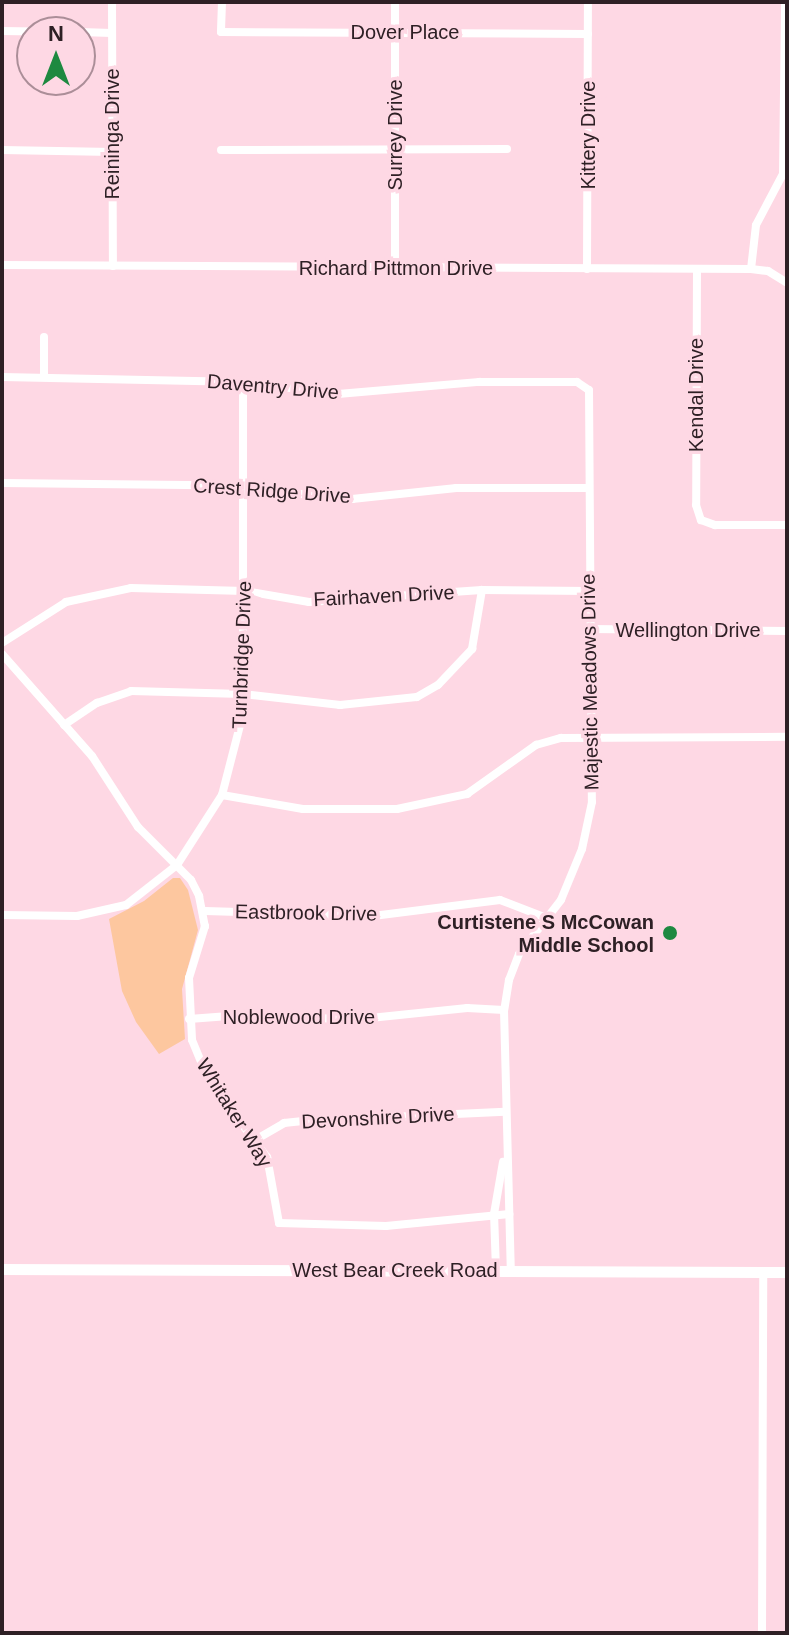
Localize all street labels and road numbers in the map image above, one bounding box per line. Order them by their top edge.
street label: Dover Place [351,20,459,44]
street label: Reininga Drive [100,68,124,200]
street label: Surrey Drive [383,79,407,191]
street label: Kittery Drive [576,81,600,189]
street label: Richard Pittmon Drive [299,256,493,280]
street label: Kendal Drive [684,338,708,452]
street label: Daventry Drive [206,369,340,405]
street label: Crest Ridge Drive [192,474,352,508]
street label: Majestic Meadows Drive [576,573,604,791]
street label: Fairhaven Drive [313,580,455,612]
street label: Turnbridge Drive [227,581,257,729]
street label: Wellington Drive [615,618,761,642]
street label: Eastbrook Drive [235,900,377,926]
street label: Noblewood Drive [223,1005,375,1029]
street label: Whitaker Way [191,1054,277,1172]
street label: Devonshire Drive [301,1102,455,1134]
street label: West Bear Creek Road [292,1258,498,1282]

